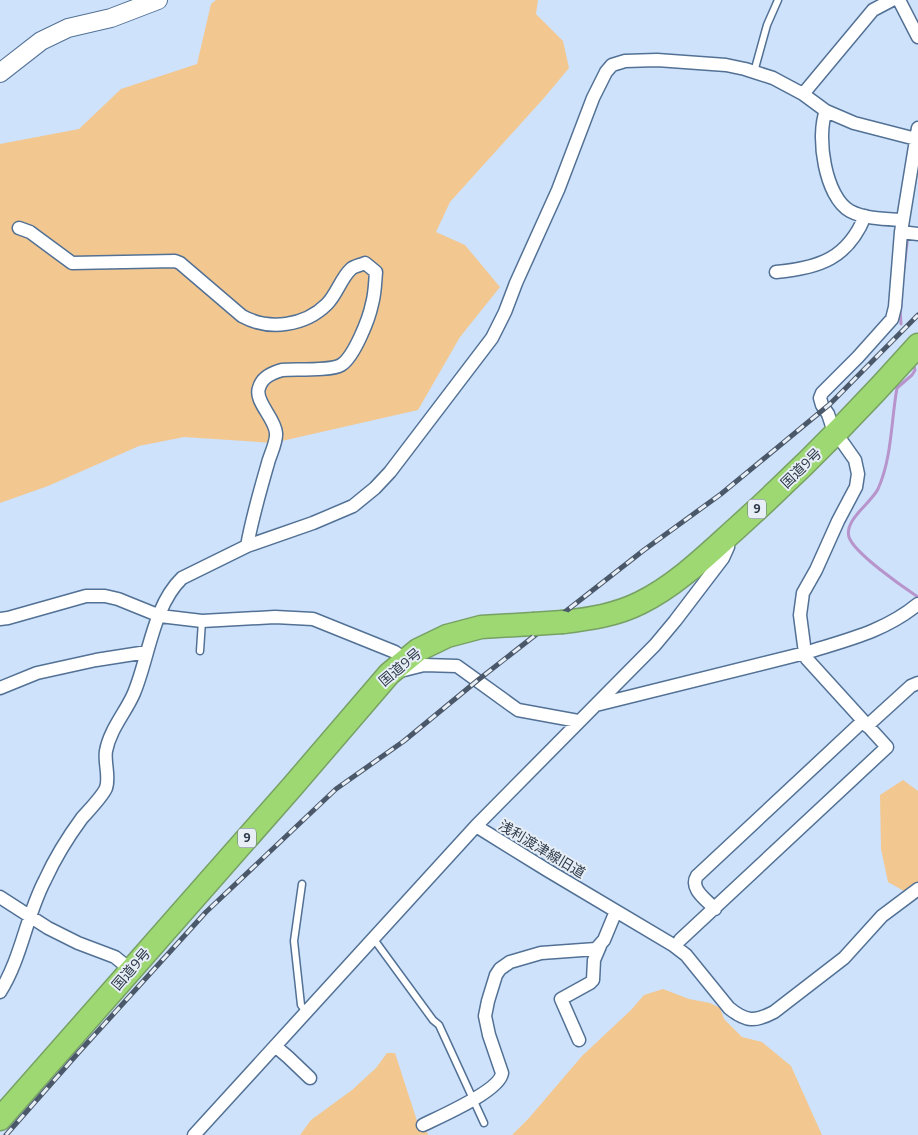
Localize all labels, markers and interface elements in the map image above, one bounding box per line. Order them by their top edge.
street label: 国道9号 [777,445,825,492]
road number: 9 [748,499,766,518]
street label: 国道9号 [376,645,425,690]
street label: 浅利渡津線旧道 [495,817,588,882]
road number: 9 [238,828,256,848]
street label: 国道9号 [108,945,154,994]

